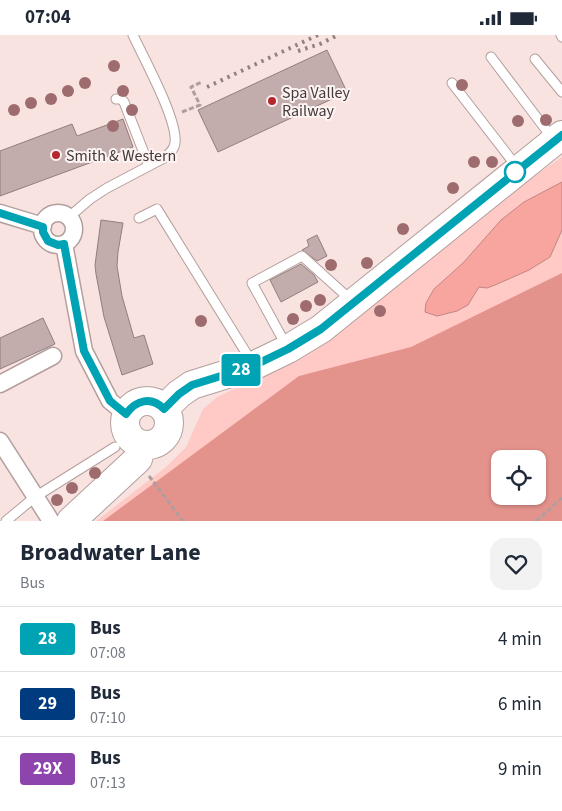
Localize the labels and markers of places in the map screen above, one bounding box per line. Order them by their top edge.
place label: Spa Valley Railway [282,82,351,122]
marker: Spa Valley Railway [266,95,278,107]
place label: Smith & Western [66,145,176,167]
marker: Smith & Western [50,149,62,161]
unlabelled marker [504,161,526,183]

